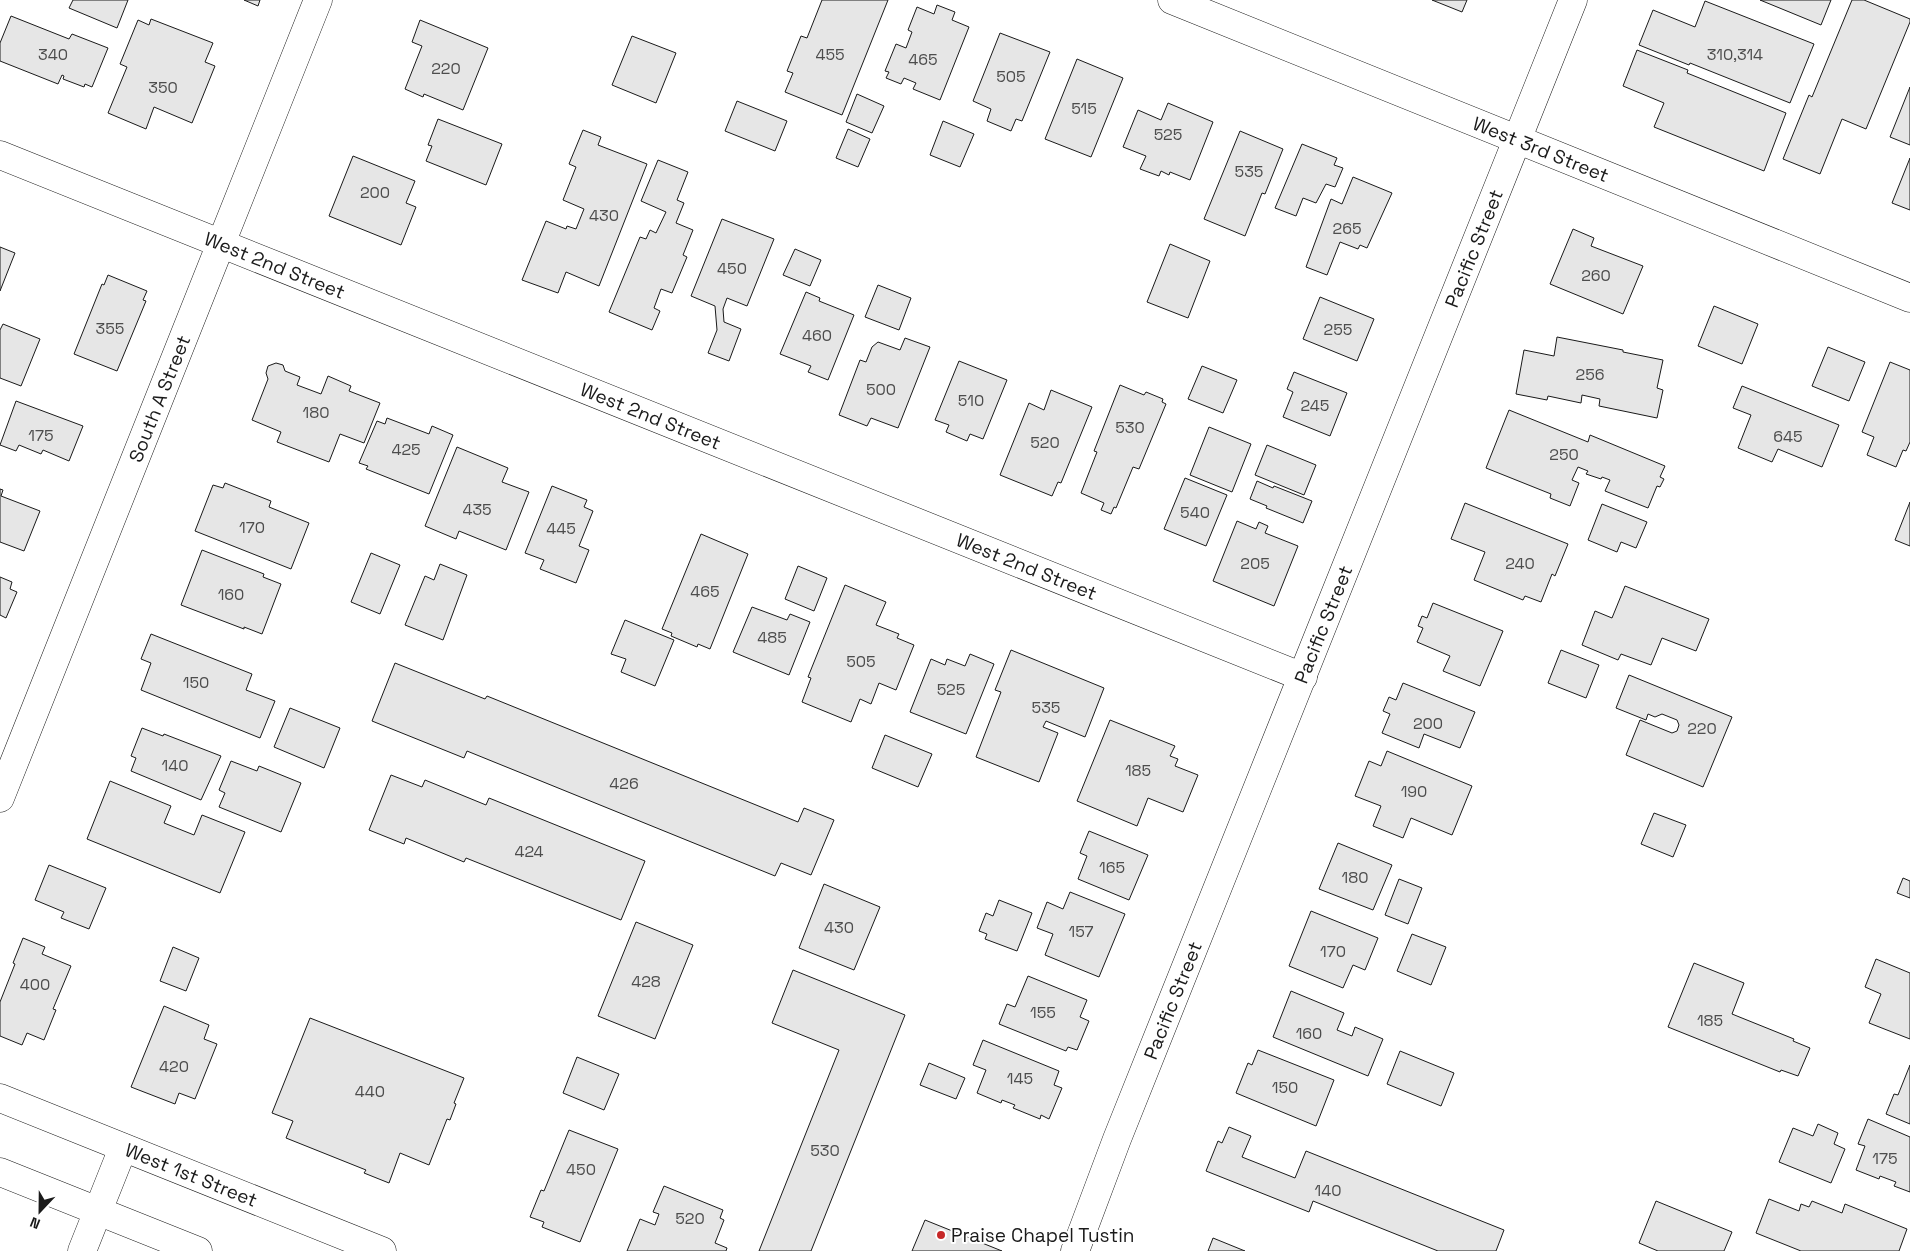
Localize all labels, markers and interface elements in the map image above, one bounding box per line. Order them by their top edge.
house number: 340 [38,44,68,65]
house number: 455 [815,44,845,65]
house number: 310,314 [1707,44,1763,65]
house number: 465 [908,49,938,70]
house number: 220 [431,58,461,79]
house number: 505 [996,66,1026,87]
house number: 350 [148,77,178,98]
house number: 515 [1071,98,1097,119]
street label: West 3rd Street [1469,110,1613,188]
house number: 525 [1154,124,1182,145]
house number: 535 [1235,161,1263,182]
house number: 200 [360,182,390,203]
street label: Pacific Street [1439,186,1508,311]
house number: 430 [589,205,619,226]
house number: 265 [1332,218,1362,239]
street label: West 2nd Street [201,226,349,304]
house number: 450 [717,258,747,279]
house number: 260 [1581,265,1611,286]
house number: 355 [96,318,124,339]
house number: 255 [1324,319,1352,340]
house number: 460 [802,325,832,346]
street label: South A Street [123,331,196,466]
house number: 256 [1575,364,1605,385]
street label: West 2nd Street [577,376,725,455]
house number: 500 [866,379,896,400]
house number: 510 [958,390,984,411]
house number: 245 [1301,395,1329,416]
house number: 180 [303,402,329,423]
house number: 530 [1115,417,1145,438]
house number: 175 [28,425,54,446]
house number: 645 [1773,426,1803,447]
house number: 520 [1030,432,1060,453]
house number: 425 [391,439,421,460]
house number: 250 [1549,444,1579,465]
house number: 435 [462,499,492,520]
house number: 540 [1180,502,1210,523]
house number: 170 [239,517,265,538]
house number: 445 [546,518,576,539]
street label: West 2nd Street [953,527,1101,606]
house number: 205 [1240,553,1270,574]
house number: 240 [1505,553,1535,574]
street label: Pacific Street [1288,562,1358,687]
house number: 465 [690,581,720,602]
house number: 160 [218,584,244,605]
house number: 485 [757,627,787,648]
house number: 505 [846,651,876,672]
house number: 150 [183,672,209,693]
house number: 525 [937,679,965,700]
house number: 535 [1032,697,1060,718]
house number: 200 [1413,713,1443,734]
house number: 220 [1687,718,1717,739]
house number: 140 [162,755,188,776]
house number: 185 [1125,760,1151,781]
house number: 426 [609,773,639,794]
house number: 190 [1401,781,1427,802]
house number: 424 [514,841,544,862]
house number: 165 [1099,857,1125,878]
house number: 180 [1342,867,1368,888]
house number: 430 [824,917,854,938]
house number: 157 [1068,921,1094,942]
street label: Pacific Street [1138,938,1207,1063]
house number: 170 [1320,941,1346,962]
house number: 428 [631,971,661,992]
house number: 400 [20,974,50,995]
house number: 155 [1030,1002,1056,1023]
house number: 185 [1697,1010,1723,1031]
house number: 160 [1296,1023,1322,1044]
house number: 420 [159,1056,189,1077]
house number: 145 [1007,1068,1033,1089]
house number: 150 [1272,1077,1298,1098]
house number: 440 [355,1081,385,1102]
street label: West 1st Street [121,1137,261,1212]
house number: 530 [810,1140,840,1161]
house number: 175 [1872,1148,1898,1169]
house number: 450 [566,1159,596,1180]
house number: 140 [1315,1180,1341,1201]
north arrow [15,1186,65,1236]
house number: 520 [675,1208,705,1229]
text: N [27,1213,43,1233]
place label: Praise Chapel Tustin [951,1223,1134,1248]
marker: Praise Chapel Tustin [935,1229,947,1241]

